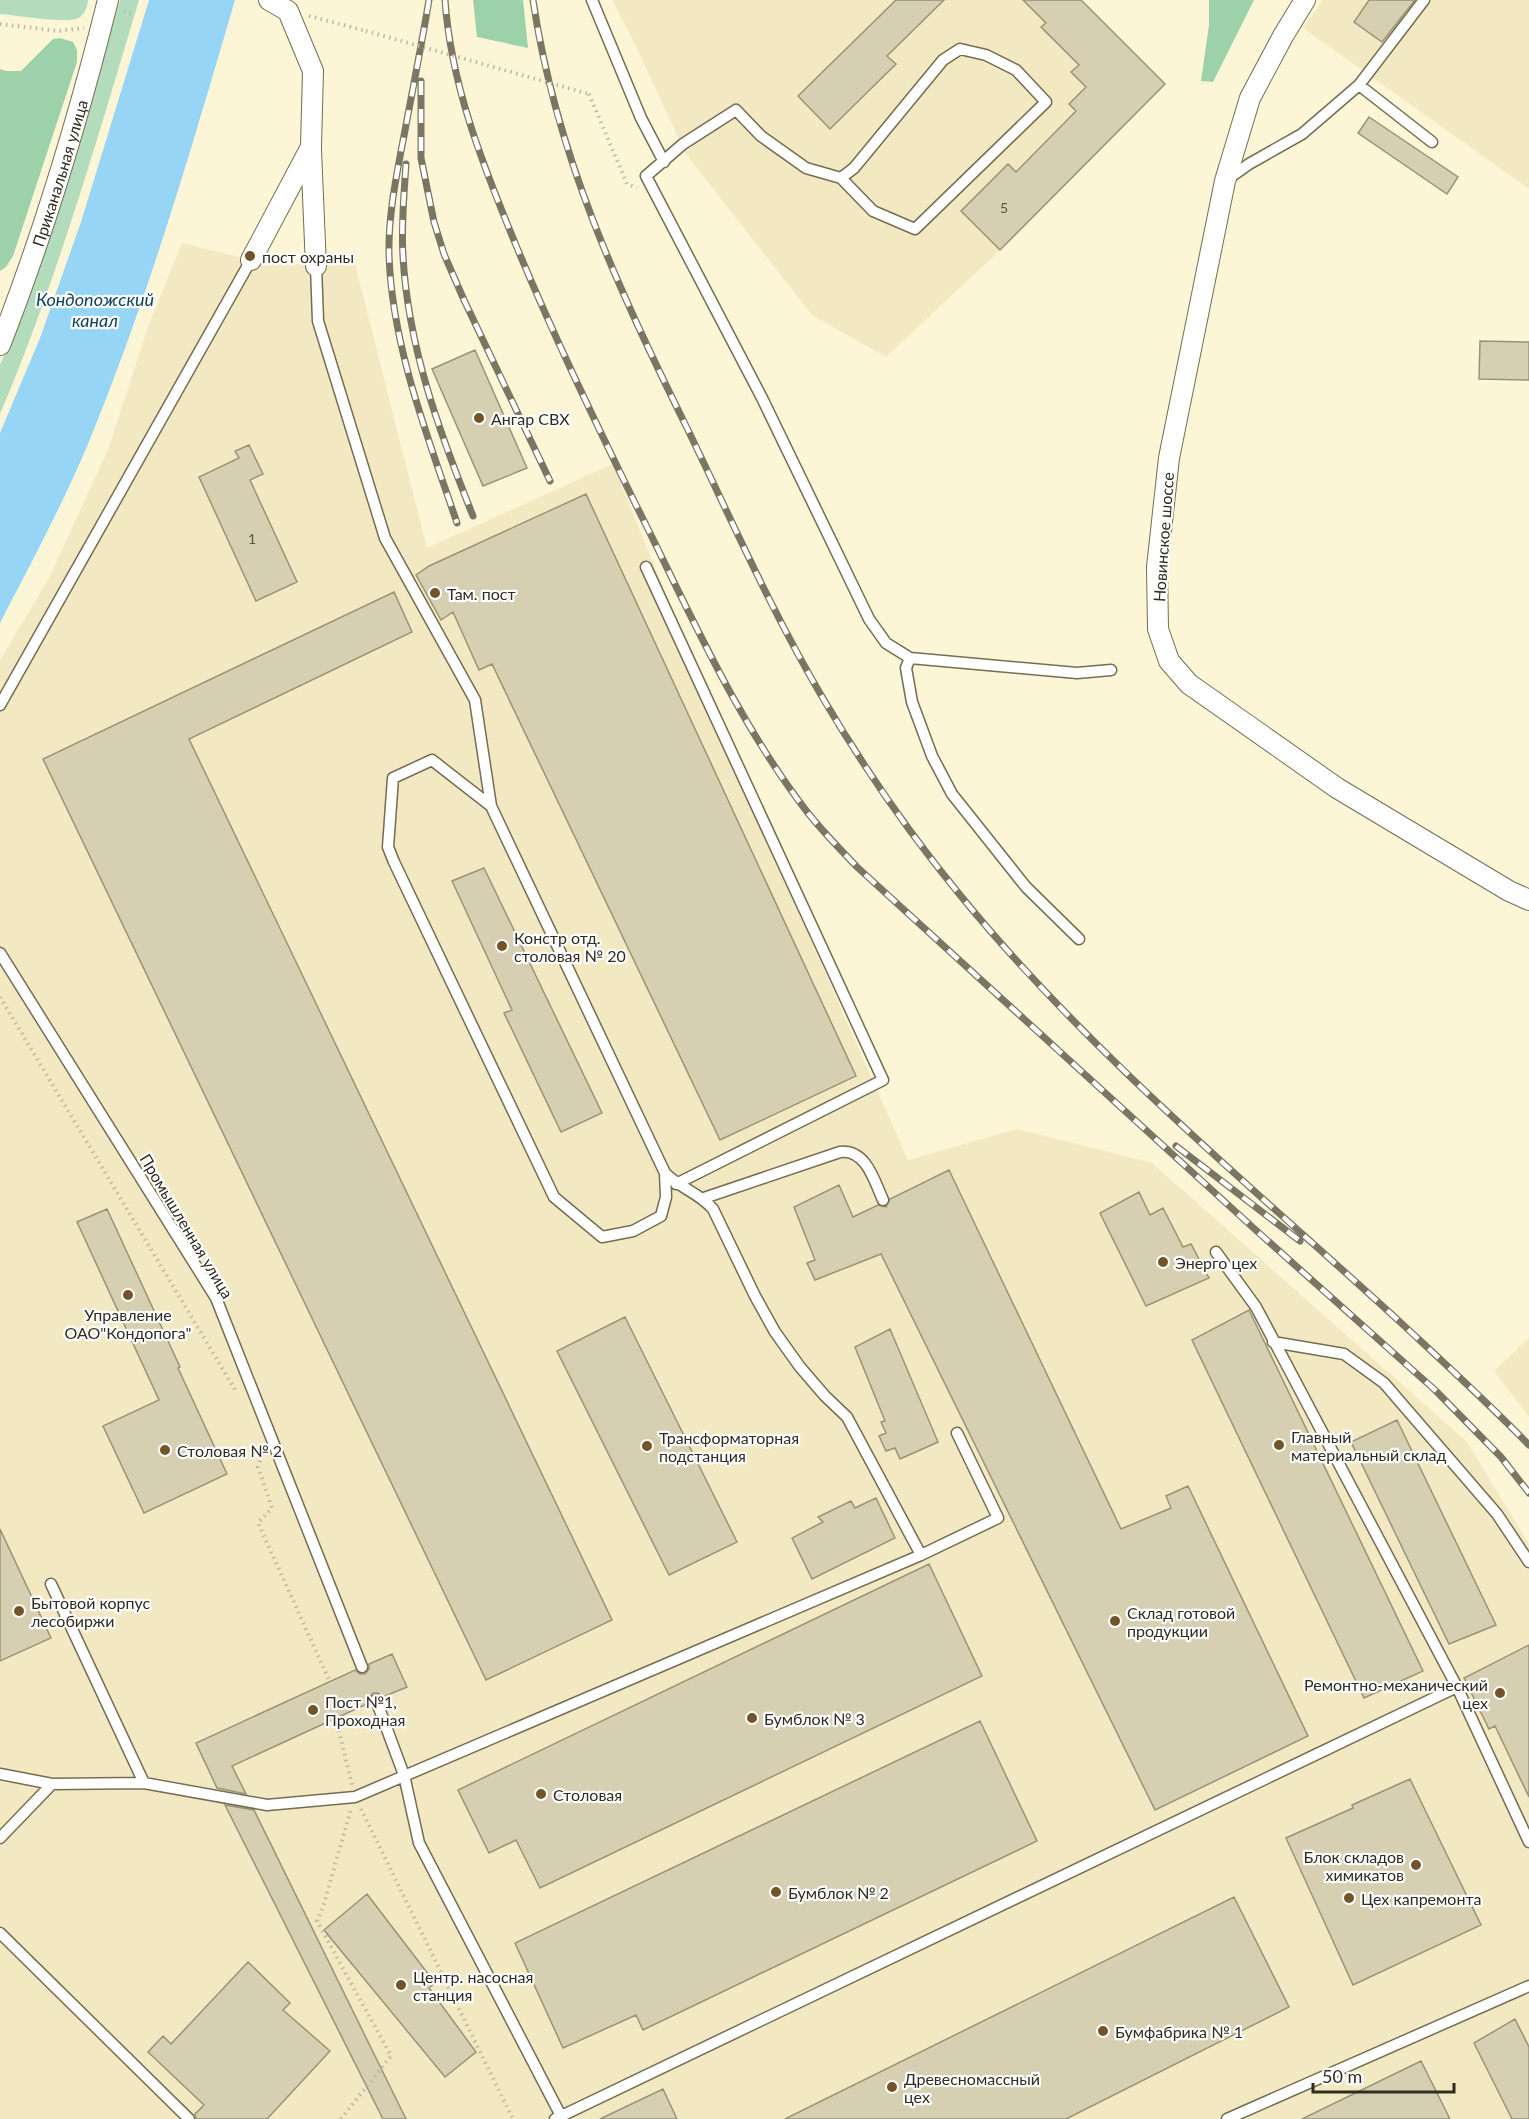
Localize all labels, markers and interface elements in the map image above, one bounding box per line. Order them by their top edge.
street label: Приканальная улица [27,97,91,249]
house number: 5 [1000,199,1008,216]
place label: пост охраны [262,247,354,266]
marker: пост охраны [243,249,257,263]
water label: Кондопожский канал [36,288,154,331]
place label: Ангар СВХ [491,409,570,428]
marker: Ангар СВХ [472,411,486,425]
street label: Новинское шоссе [1149,471,1177,603]
house number: 1 [248,530,256,547]
place label: Там. пост [447,584,516,603]
marker: Там. пост [428,586,442,600]
place label: Констр отд. столовая № 20 [514,928,626,965]
marker: Констр отд. столовая № 20 [495,939,509,953]
street label: Промышленная улица [136,1150,238,1302]
place label: Энерго цех [1175,1253,1257,1272]
marker: Энерго цех [1156,1255,1170,1269]
marker: Управление ОАО"Кондопога" [121,1288,135,1302]
place label: Управление ОАО"Кондопога" [64,1305,192,1342]
place label: Главный материальный склад [1291,1427,1446,1464]
place label: Трансформаторная подстанция [659,1428,799,1465]
marker: Главный материальный склад [1272,1438,1286,1452]
marker: Трансформаторная подстанция [640,1439,654,1453]
place label: Столовая № 2 [177,1441,282,1460]
marker: Столовая № 2 [158,1443,172,1457]
place label: Бытовой корпус лесобиржи [31,1593,150,1630]
place label: Склад готовой продукции [1127,1603,1235,1640]
marker: Бытовой корпус лесобиржи [12,1604,26,1618]
marker: Склад готовой продукции [1108,1614,1122,1628]
place label: Ремонтно-механический цех [1304,1675,1488,1712]
marker: Ремонтно-механический цех [1493,1686,1507,1700]
place label: Пост №1, Проходная [325,1692,405,1729]
marker: Пост №1, Проходная [306,1703,320,1717]
place label: Бумблок № 3 [764,1709,865,1728]
marker: Бумблок № 3 [745,1711,759,1725]
place label: Столовая [553,1785,622,1804]
marker: Столовая [534,1787,548,1801]
place label: Блок складов химикатов [1303,1847,1404,1884]
marker: Блок складов химикатов [1409,1858,1423,1872]
place label: Бумблок № 2 [788,1883,889,1902]
marker: Бумблок № 2 [769,1885,783,1899]
place label: Цех капремонта [1361,1889,1481,1908]
marker: Цех капремонта [1342,1891,1356,1905]
place label: Центр. насосная станция [413,1967,533,2004]
marker: Центр. насосная станция [394,1978,408,1992]
place label: Бумфабрика № 1 [1115,2022,1243,2041]
marker: Бумфабрика № 1 [1096,2024,1110,2038]
scale bar [1313,2056,1454,2094]
text: 50 m [1322,2065,1362,2087]
place label: Древесномассный цех [904,2069,1040,2106]
marker: Древесномассный цех [885,2080,899,2094]

